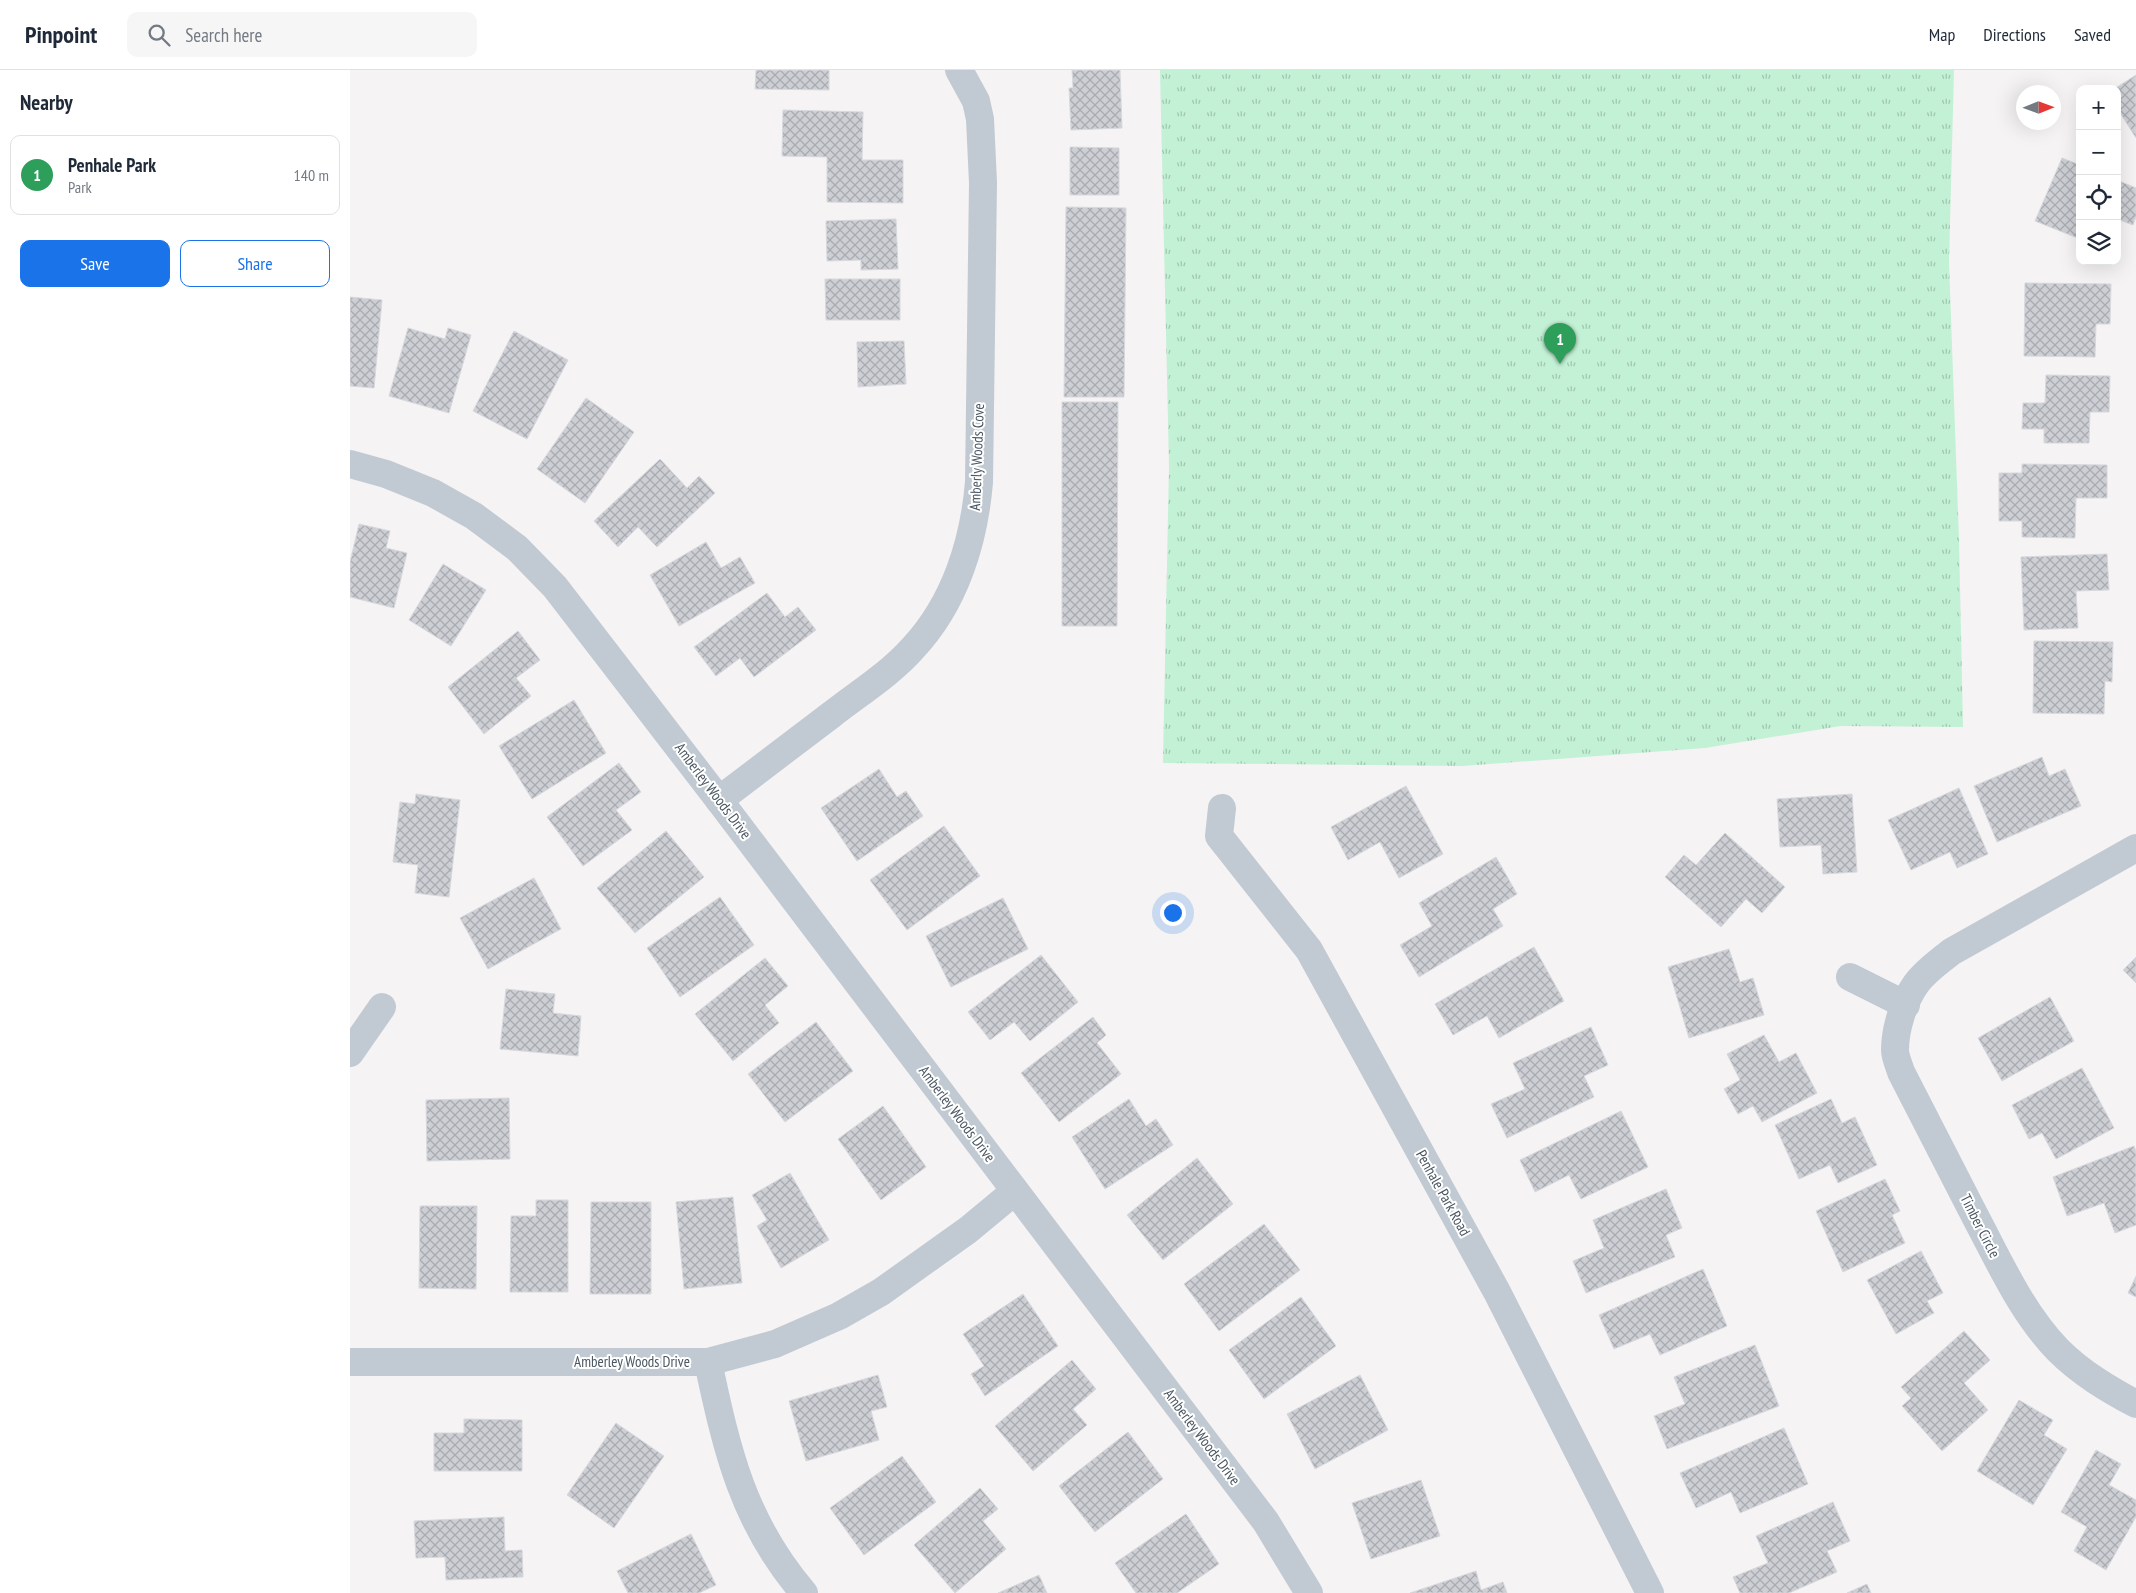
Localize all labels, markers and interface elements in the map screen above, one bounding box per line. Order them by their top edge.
search box [127,12,477,57]
text: Pinpoint [25,19,97,50]
icon: search [145,21,173,49]
text: Search here [185,23,262,47]
text: Map [1929,23,1955,46]
text: Directions [1983,23,2046,46]
text: Saved [2074,23,2111,46]
north arrow [2016,85,2061,130]
map controls [2076,85,2121,265]
button: + [2076,85,2121,130]
text: Nearby [20,89,73,116]
button: − [2076,130,2121,175]
text: Penhale Park [68,153,156,177]
text: 1 [33,165,41,185]
text: 140 m [294,165,329,185]
button: locate [2076,175,2121,220]
text: Park [68,177,92,197]
button: layers [2076,220,2121,265]
button: Save [20,240,170,287]
button: Share [180,240,330,287]
pin: 1 [1544,323,1576,364]
street label: Amberly Woods Cove [965,403,988,511]
street label: Amberley Woods Drive [671,739,756,843]
your location [1160,900,1186,926]
street label: Amberley Woods Drive [915,1062,1000,1166]
street label: Penhale Park Road [1412,1146,1475,1239]
street label: Timber Circle [1956,1191,2005,1261]
street label: Amberley Woods Drive [574,1352,690,1371]
street label: Amberley Woods Drive [1160,1385,1245,1489]

